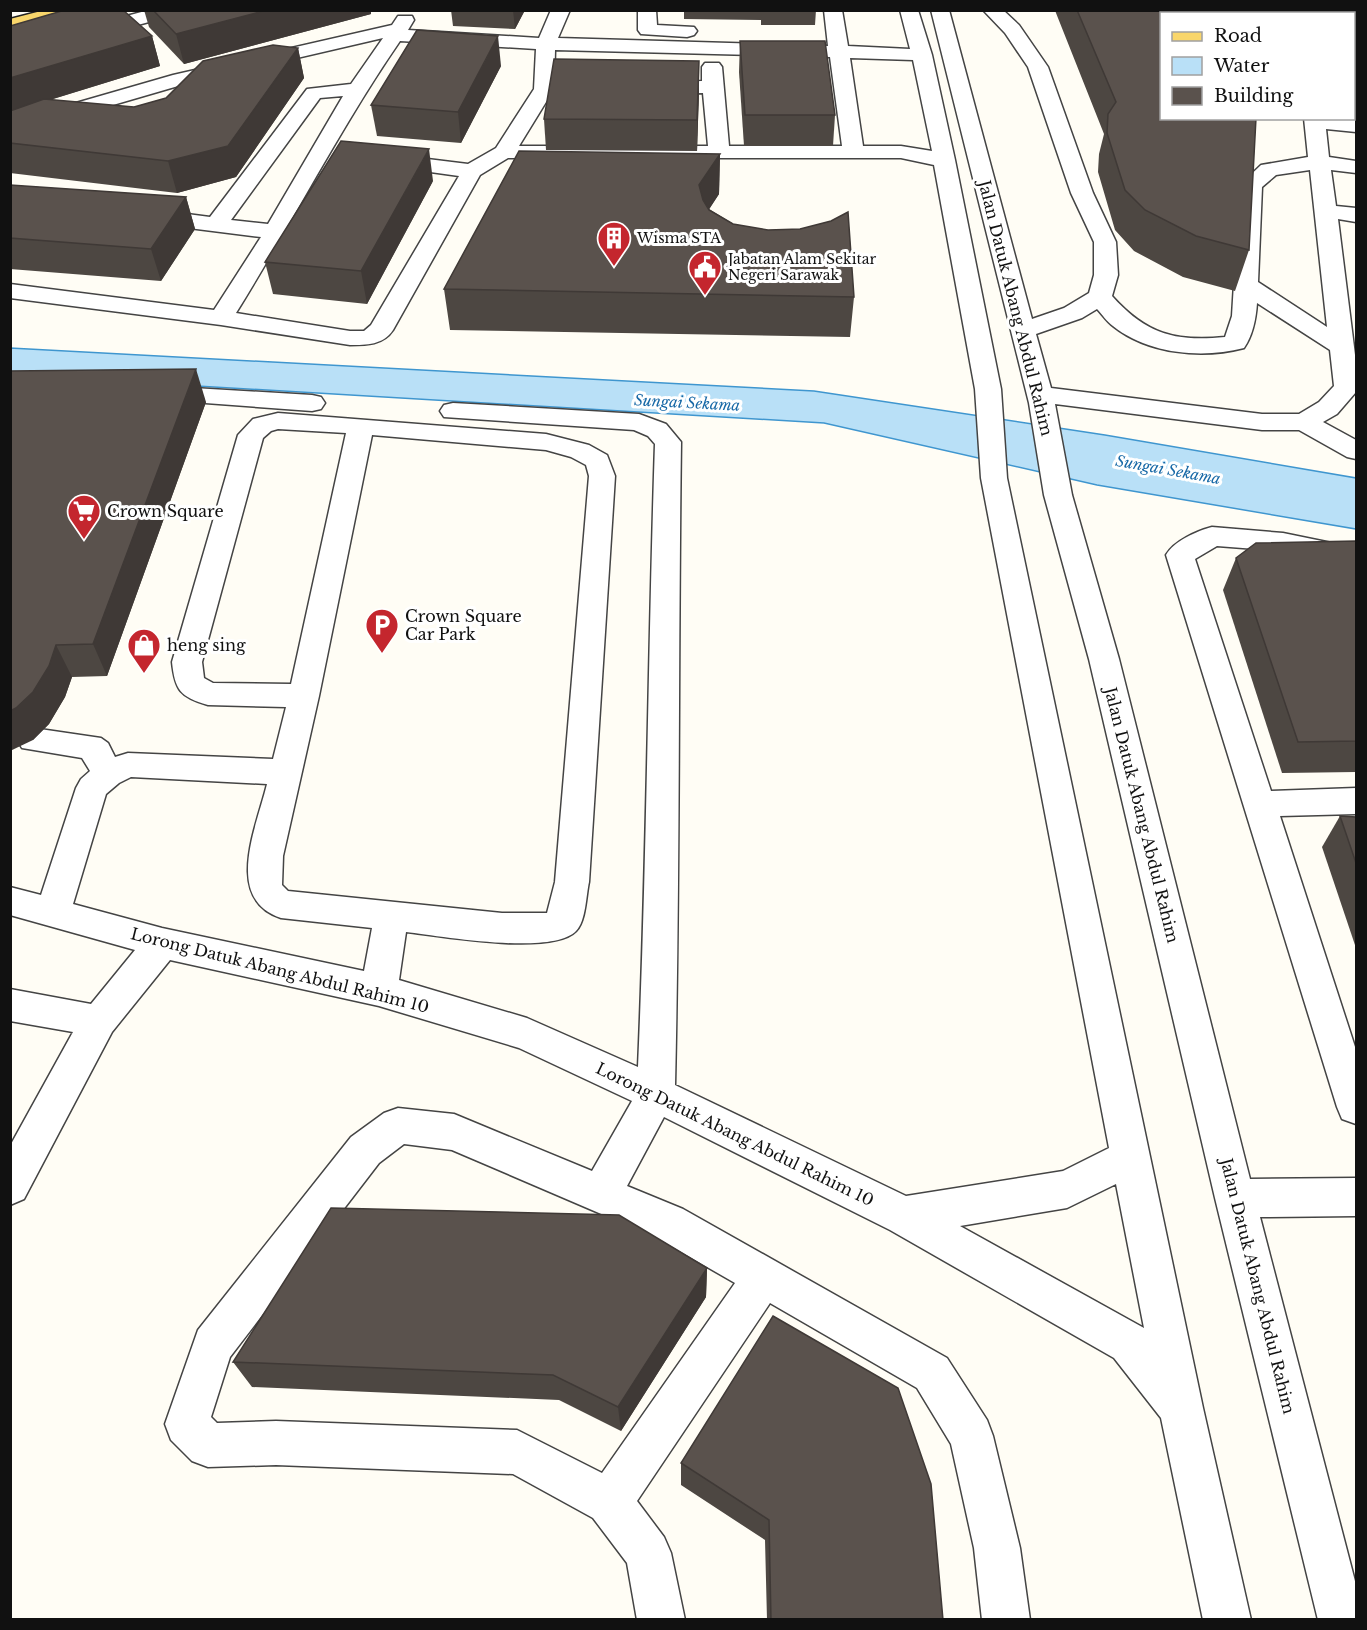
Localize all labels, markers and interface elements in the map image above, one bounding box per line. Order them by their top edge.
legend [1160,12,1355,120]
text: Road [1214,25,1262,47]
text: Water [1213,55,1270,77]
text: Building [1214,85,1293,107]
street label: Jalan Datuk Abang Abdul Rahim [974,176,1058,438]
building icon: Wisma STA [596,220,632,267]
place label: Wisma STA [636,229,721,247]
public building icon: Jabatan Alam Sekitar Negeri Sarawak [687,249,723,296]
place label: Jabatan Alam Sekitar Negeri Sarawak [726,250,877,284]
water label: Sungai Sekama [633,390,741,415]
water label: Sungai Sekama [1114,451,1222,488]
supermarket icon: Crown Square [66,493,102,540]
place label: Crown Square [107,501,224,521]
place label: Crown Square Car Park [405,606,522,644]
parking icon: Crown Square Car Park [364,607,400,654]
shop icon: heng sing [126,627,162,674]
place label: heng sing [167,635,246,655]
street label: Jalan Datuk Abang Abdul Rahim [1100,683,1184,945]
street label: Lorong Datuk Abang Abdul Rahim 10 [129,923,431,1017]
street label: Lorong Datuk Abang Abdul Rahim 10 [593,1058,877,1210]
street label: Jalan Datuk Abang Abdul Rahim [1216,1154,1300,1416]

